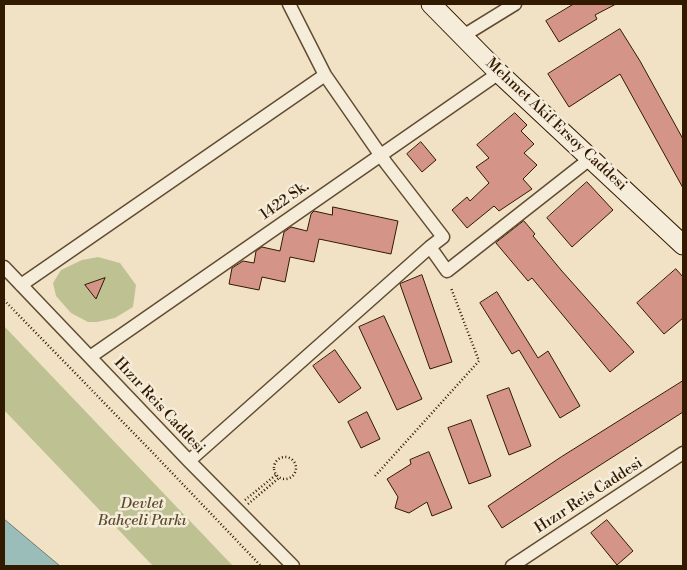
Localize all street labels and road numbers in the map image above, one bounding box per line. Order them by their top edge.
street label: Mehmet Akif Ersoy Caddesi [482,55,630,195]
street label: 1422 Sk. [257,178,313,224]
street label: Hızır Reis Caddesi [110,354,208,458]
street label: Hızır Reis Caddesi [532,454,646,538]

